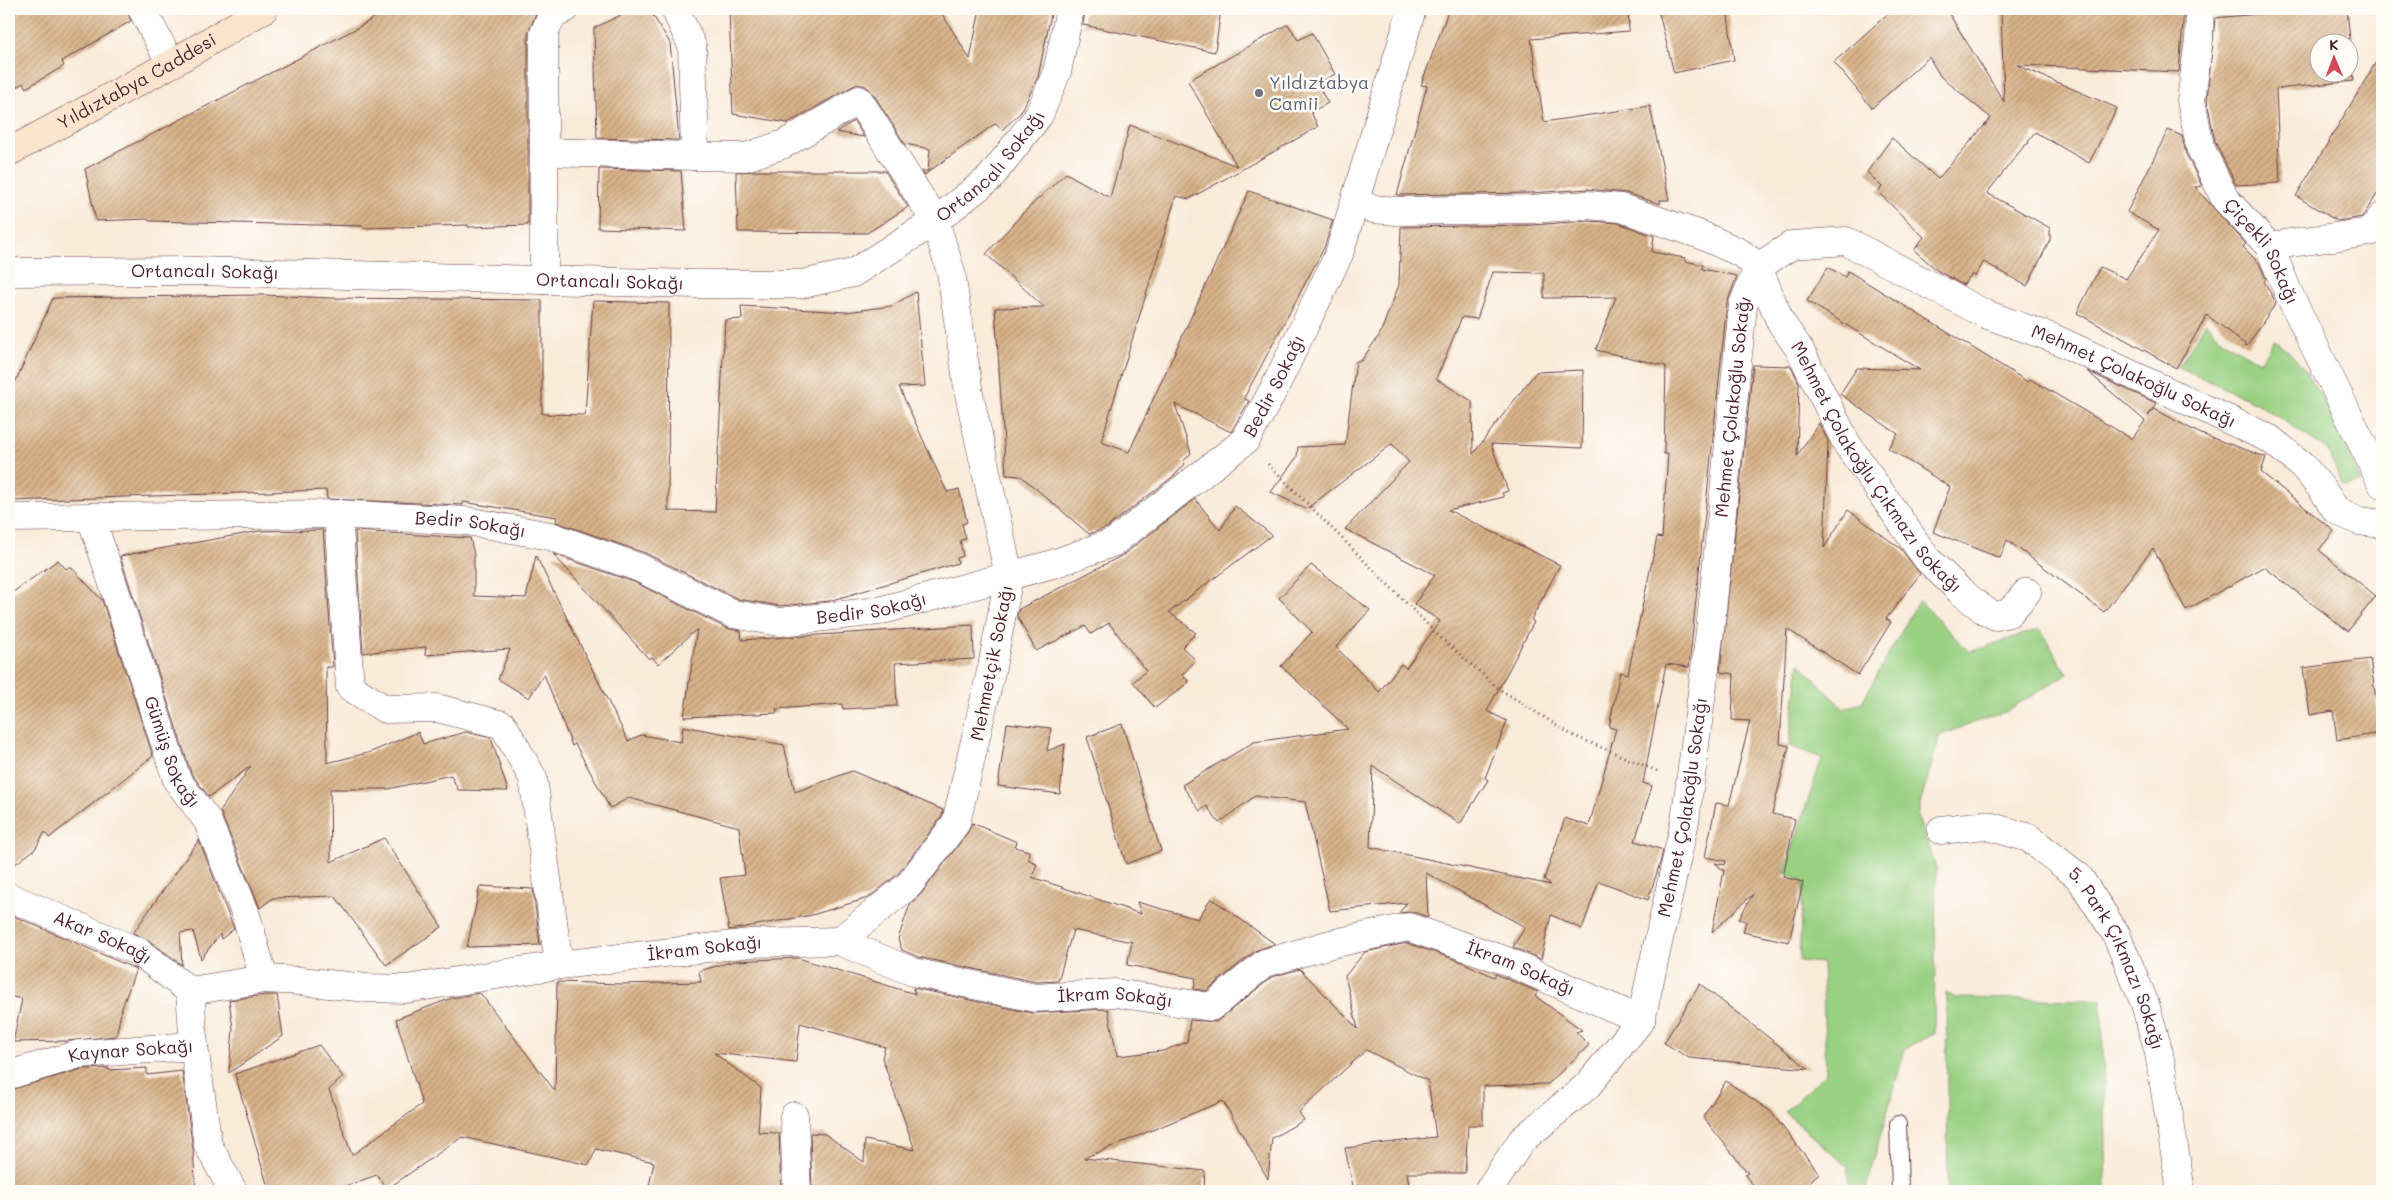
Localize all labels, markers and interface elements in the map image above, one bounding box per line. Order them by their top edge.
street label: Yıldıztabya Caddesi [53,27,220,135]
north arrow [2308,32,2358,82]
text: K [2329,35,2339,54]
place label: Yıldıztabya Camii [1269,70,1369,115]
marker: Yıldıztabya Camii [1253,87,1265,99]
street label: Ortancalı Sokağı [931,107,1050,227]
street label: Çiçekli Sokağı [2219,193,2305,308]
street label: Ortancalı Sokağı [131,258,279,284]
street label: Ortancalı Sokağı [536,267,684,295]
street label: Mehmet Çolakoğlu Sokağı [1709,292,1757,519]
street label: Mehmet Çolakoğlu Sokağı [2028,318,2240,433]
street label: Bedir Sokağı [1237,330,1309,441]
street label: Mehmet Çolakoğlu Çıkmazı Sokağı [1786,336,1968,598]
street label: Bedir Sokağı [414,505,528,542]
street label: Mehmetçik Sokağı [964,583,1018,743]
street label: Bedir Sokağı [815,586,929,629]
street label: Gümüş Sokağı [139,693,207,812]
street label: Mehmet Çolakoğlu Sokağı [1651,696,1712,919]
street label: 5. Park Çıkmazı Sokağı [2064,861,2170,1052]
street label: Akar Sokağı [50,904,158,969]
street label: İkram Sokağı [646,930,762,966]
street label: İkram Sokağı [1463,935,1579,1001]
street label: İkram Sokağı [1057,980,1174,1012]
street label: Kaynar Sokağı [65,1033,194,1068]

